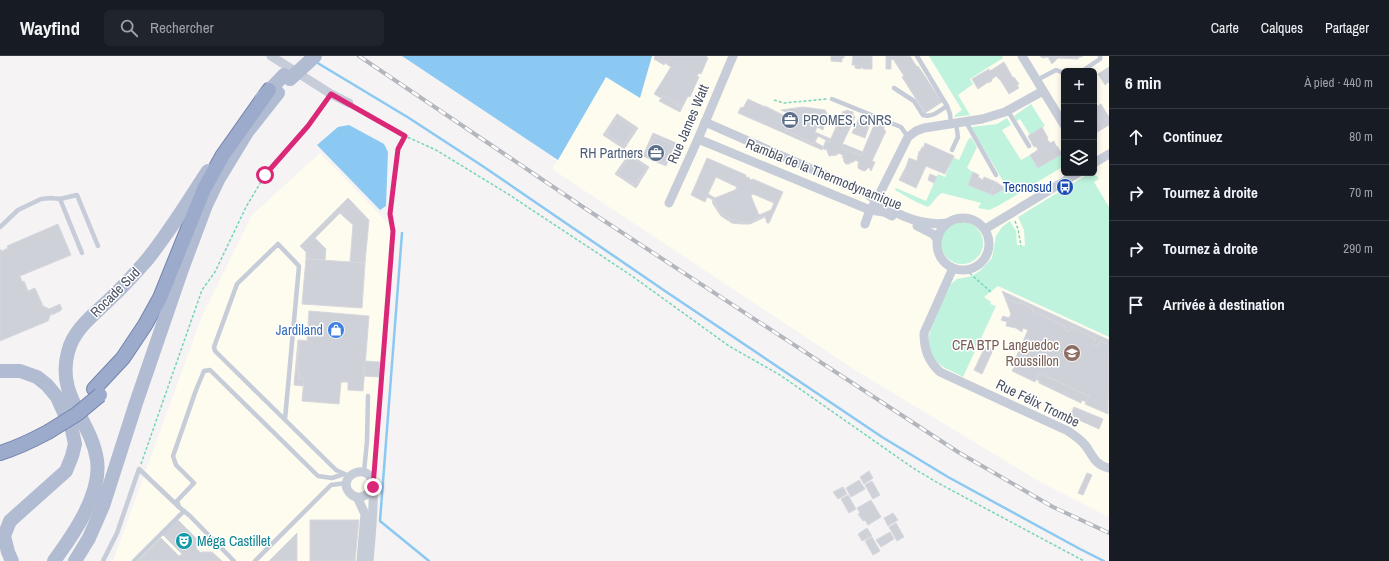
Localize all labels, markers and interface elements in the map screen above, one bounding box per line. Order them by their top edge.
search box [104,10,384,46]
text: Wayfind [20,15,80,41]
icon: search [118,17,140,39]
text: Rechercher [150,17,214,38]
text: Carte [1211,19,1239,37]
text: Calques [1261,19,1303,37]
text: Partager [1325,19,1369,37]
map controls [1061,68,1097,176]
button: + [1061,68,1097,104]
text: 6 min [1125,71,1161,94]
text: À pied · 440 m [1304,74,1373,91]
street label: Rue James Watt [663,82,713,166]
button: − [1061,104,1097,140]
office icon: PROMES, CNRS [780,110,800,130]
place label: PROMES, CNRS [803,111,892,129]
icon: ahead [1125,126,1147,148]
text: Continuez [1163,126,1222,147]
text: 80 m [1349,128,1373,145]
street label: Rambla de la Thermodynamique [743,134,905,214]
button: layers [1061,140,1097,176]
office icon: RH Partners [646,143,666,163]
place label: RH Partners [580,144,643,162]
route start [256,166,274,184]
bus stop icon: Tecnosud [1055,177,1075,197]
place label: Tecnosud [1003,178,1052,196]
icon: right [1125,182,1147,204]
text: Tournez à droite [1163,182,1258,203]
text: 70 m [1349,184,1373,201]
icon: right [1125,238,1147,260]
text: Tournez à droite [1163,238,1258,259]
text: 290 m [1343,240,1373,257]
street label: Rocade Sud [86,263,144,321]
icon: arrive [1125,294,1147,316]
text: Arrivée à destination [1163,294,1285,315]
shop icon: Jardiland [326,320,346,340]
place label: Jardiland [276,321,323,339]
place label: CFA BTP Languedoc Roussillon [952,336,1059,370]
school or university icon: CFA BTP Languedoc Roussillon [1062,343,1082,363]
street label: Rue Félix Trombe [993,375,1083,431]
route end [364,478,382,496]
theatre icon: Méga Castillet [174,531,194,551]
place label: Méga Castillet [197,532,270,550]

